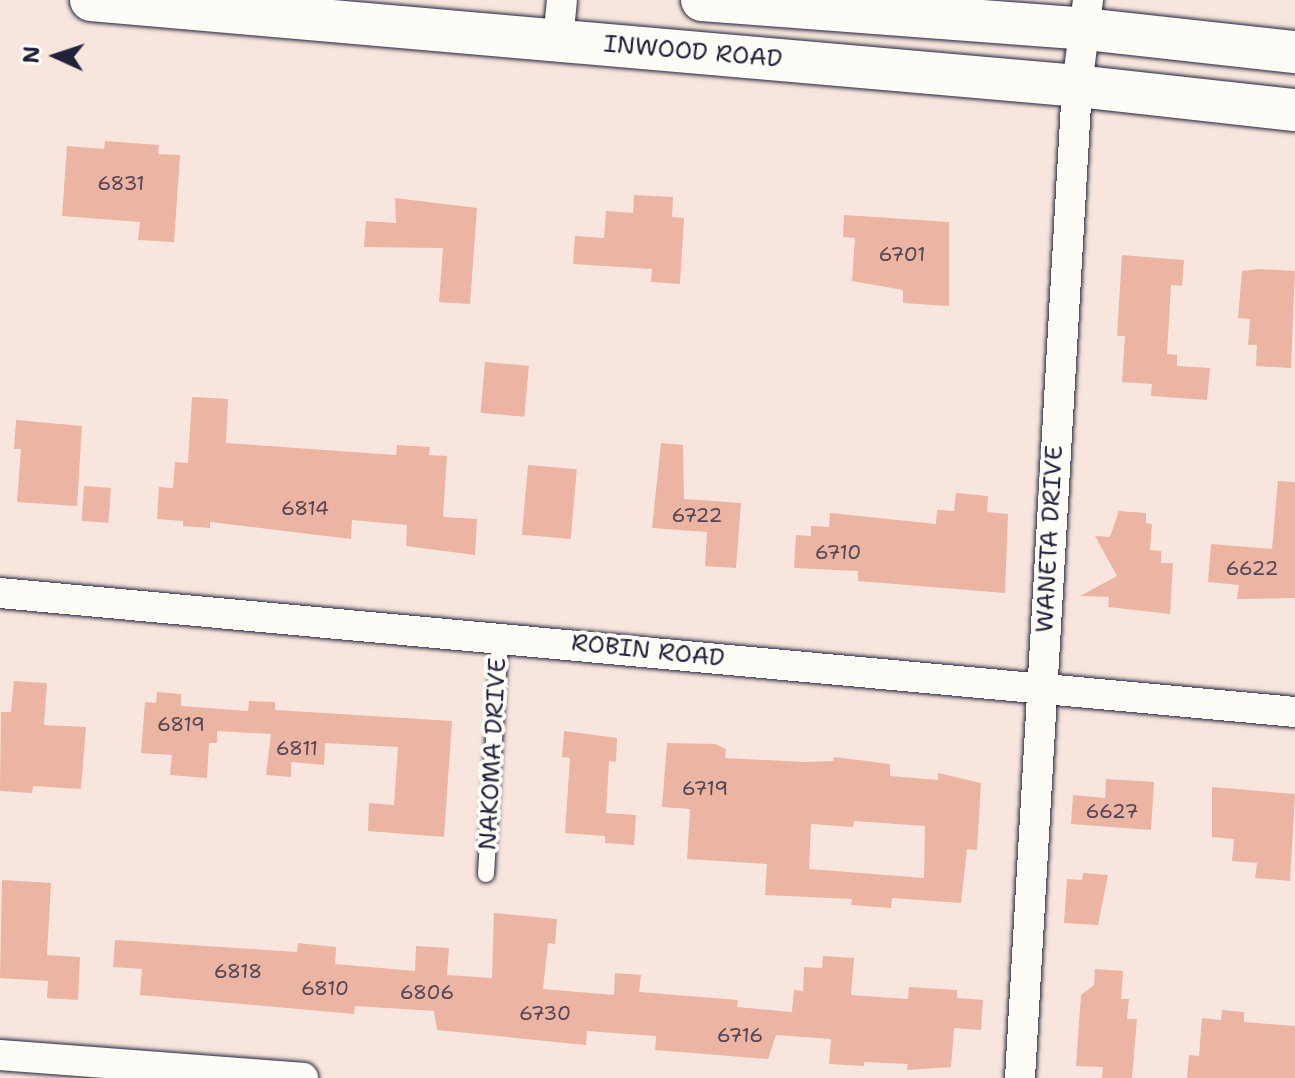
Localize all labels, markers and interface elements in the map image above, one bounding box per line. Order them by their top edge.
north arrow [16,16,96,96]
street label: INWOOD ROAD [603,30,783,74]
text: N [17,45,46,64]
house number: 6831 [97,171,145,195]
house number: 6701 [879,242,925,266]
street label: WANETA DRIVE [1031,444,1069,634]
house number: 6814 [281,496,329,520]
house number: 6722 [671,503,723,527]
house number: 6710 [815,540,861,564]
house number: 6622 [1225,556,1279,580]
street label: ROBIN ROAD [570,629,726,673]
street label: NAKOMA DRIVE [474,657,512,851]
house number: 6819 [157,712,205,736]
house number: 6811 [276,736,318,760]
house number: 6719 [682,776,728,800]
house number: 6627 [1086,799,1138,823]
house number: 6818 [214,959,262,983]
house number: 6810 [301,976,349,1000]
house number: 6806 [400,980,454,1004]
house number: 6730 [519,1001,571,1025]
house number: 6716 [717,1023,763,1047]

